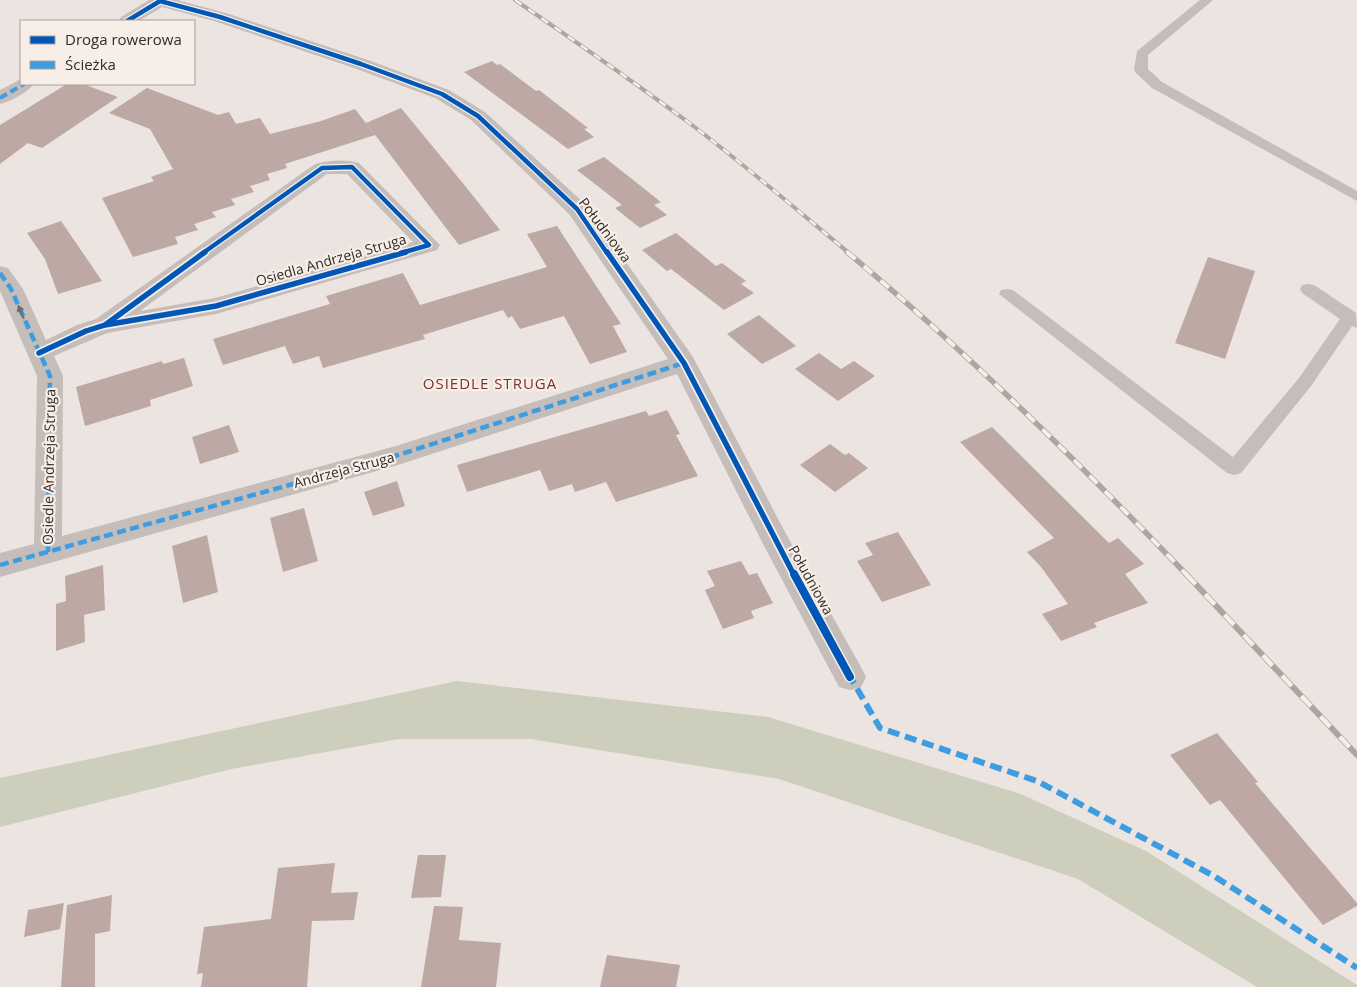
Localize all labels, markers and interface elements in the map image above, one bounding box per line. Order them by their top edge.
legend [20,20,195,85]
text: Droga rowerowa [65,29,182,49]
text: Ścieżka [65,54,116,74]
street label: Południowa [575,193,636,266]
street label: Osiedla Andrzeja Struga [253,229,408,290]
one-way arrow [17,305,25,319]
district label: OSIEDLE STRUGA [423,373,557,393]
street label: Osiedle Andrzeja Struga [38,389,59,545]
street label: Andrzeja Struga [291,447,396,492]
street label: Południowa [785,542,838,618]

